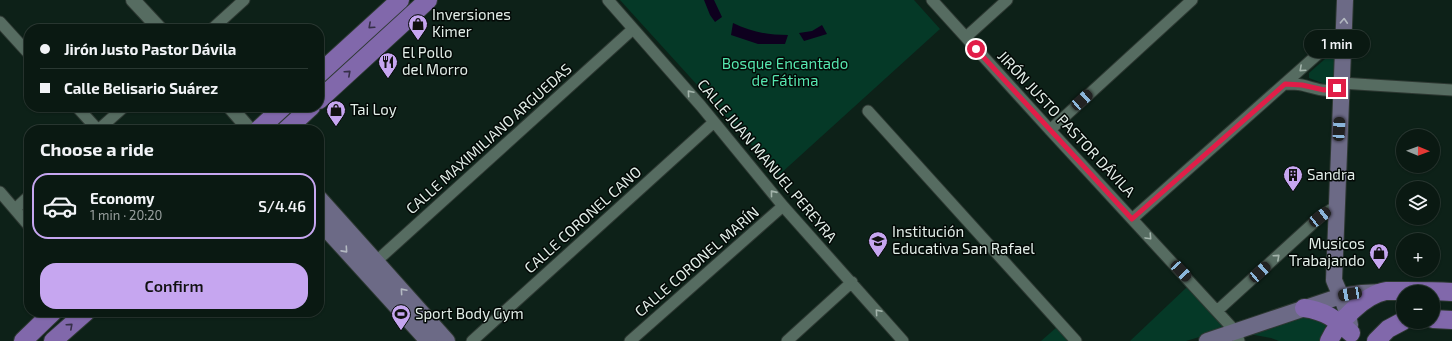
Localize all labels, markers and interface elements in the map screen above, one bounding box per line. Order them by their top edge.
place label: Inversiones Kimer [432,5,511,40]
shop icon: Inversiones Kimer [407,13,429,41]
one-way arrow [1340,18,1349,24]
one-way arrow [368,22,376,29]
callout: 1 min [1304,30,1370,58]
text: 1 min [1322,36,1352,52]
text: Jirón Justo Pastor Dávila [64,40,236,58]
route start [967,40,985,58]
place label: El Pollo del Morro [402,43,468,78]
street label: JIRÓN JUSTO PASTOR DÁVILA [994,46,1140,201]
restaurant icon: El Pollo del Morro [377,51,399,79]
park label: Bosque Encantado de Fátima [722,54,848,89]
street label: CALLE MAXIMILIANO ARGUEDAS [402,59,575,217]
one-way arrow [1300,64,1307,71]
one-way arrow [343,71,351,78]
street label: CALLE JUAN MANUEL PEREYRA [694,75,842,246]
text: Calle Belisario Suárez [64,79,218,97]
route end [1328,79,1346,97]
car [1069,88,1095,112]
one-way arrow [687,91,694,98]
shop icon: Tai Loy [325,99,347,127]
place label: Tai Loy [350,100,397,118]
car [1332,117,1346,141]
north arrow [1396,129,1440,173]
map controls [1396,129,1440,329]
text: Choose a ride [40,138,154,160]
street label: CALLE CORONEL CANO [520,162,644,276]
building icon: Sandra [1282,164,1304,192]
place label: Sandra [1307,165,1355,183]
button: layers [1396,181,1440,225]
icon: car [42,188,78,224]
text: Economy [90,189,155,207]
one-way arrow [771,191,778,198]
text: S/4.46 [258,197,306,215]
street label: CALLE CORONEL MARÍN [631,202,762,320]
car [1307,205,1333,229]
text: 1 min · 20:20 [90,207,162,223]
place label: Institución Educativa San Rafael [892,222,1035,257]
school or university icon: Institución Educativa San Rafael [867,230,889,258]
one-way arrow [1145,232,1152,240]
button: + [1396,233,1440,277]
place label: Musicos Trabajando [1289,234,1365,270]
shop icon: Musicos Trabajando [1368,242,1390,270]
one-way arrow [340,245,348,253]
one-way arrow [1272,254,1280,261]
car [1168,258,1194,284]
car [1247,260,1273,284]
button: Confirm [40,263,308,309]
button: − [1396,285,1440,329]
car [1337,286,1363,302]
one-way arrow [400,288,407,296]
sports icon: Sport Body Gym [390,303,412,331]
place label: Sport Body Gym [415,304,524,322]
one-way arrow [875,309,882,316]
one-way arrow [65,324,72,331]

